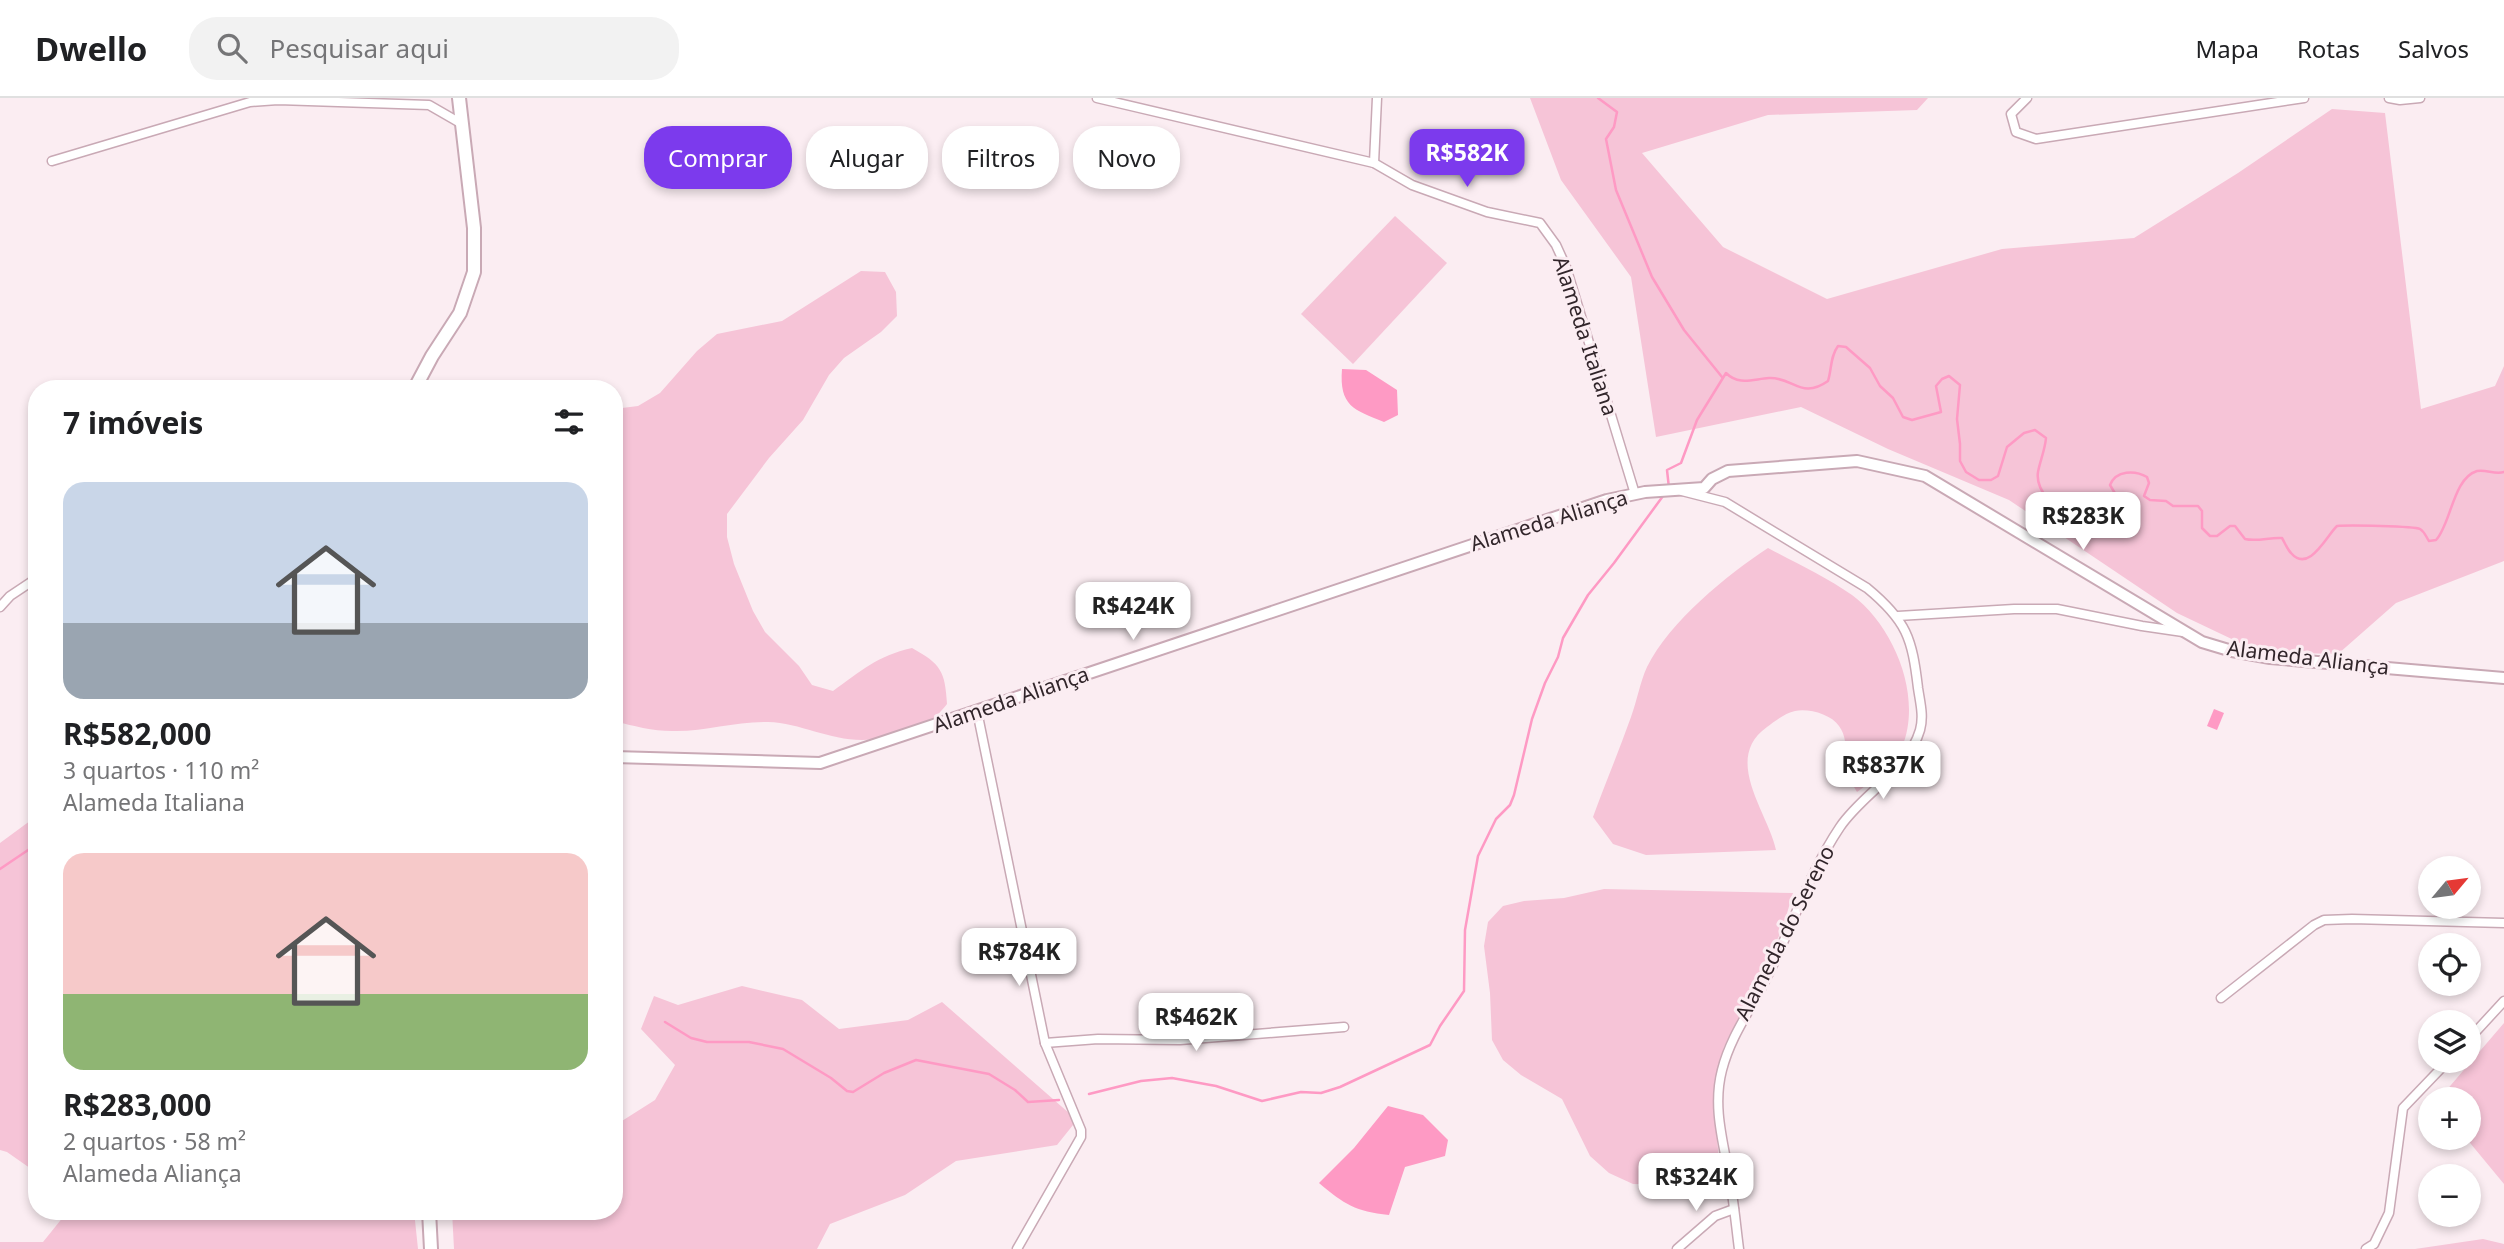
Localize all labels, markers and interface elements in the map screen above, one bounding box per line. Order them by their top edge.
search box [189,17,679,80]
text: Dwello [35,26,147,71]
icon: search [213,29,251,67]
text: Pesquisar aqui [269,30,449,66]
text: Mapa [2195,32,2259,65]
text: Rotas [2297,32,2360,65]
text: Salvos [2398,32,2469,65]
chip: Comprar [644,126,792,189]
chip: Alugar [806,126,928,189]
chip: Filtros [942,126,1059,189]
chip: Novo [1073,126,1180,189]
pin: R$582K [1410,130,1524,189]
text: R$582K [1426,136,1508,168]
street label: Alameda Italiana [1547,252,1625,419]
text: 7 imóveis [63,402,203,443]
icon: filters [550,403,588,441]
street label: Alameda Aliança [1467,483,1631,557]
pin: R$283K [2026,492,2140,552]
text: R$283K [2042,499,2124,531]
icon: home [263,527,389,653]
pin: R$424K [1076,582,1190,642]
text: R$424K [1092,589,1174,621]
street label: Alameda Aliança [2225,633,2391,681]
street label: Alameda Aliança [929,659,1092,739]
text: R$582,000 [63,713,211,754]
pin: R$837K [1826,742,1940,801]
text: R$837K [1842,748,1924,780]
text: 3 quartos · 110 m² [63,754,259,786]
text: Alameda Italiana [63,786,245,818]
street label: Alameda do Sereno [1728,840,1840,1025]
north arrow [2418,856,2482,919]
map controls [2418,856,2481,1227]
icon: home [263,898,389,1024]
pin: R$784K [962,928,1076,988]
button: locate [2418,933,2481,996]
text: R$784K [978,935,1060,967]
pin: R$462K [1139,993,1253,1053]
text: R$462K [1155,1000,1237,1032]
button: layers [2418,1010,2481,1073]
text: R$283,000 [63,1084,211,1125]
button: + [2418,1087,2481,1150]
text: 2 quartos · 58 m² [63,1125,246,1157]
pin: R$324K [1639,1154,1753,1213]
text: Alameda Aliança [63,1157,242,1189]
text: R$324K [1655,1160,1737,1192]
button: − [2418,1164,2481,1227]

